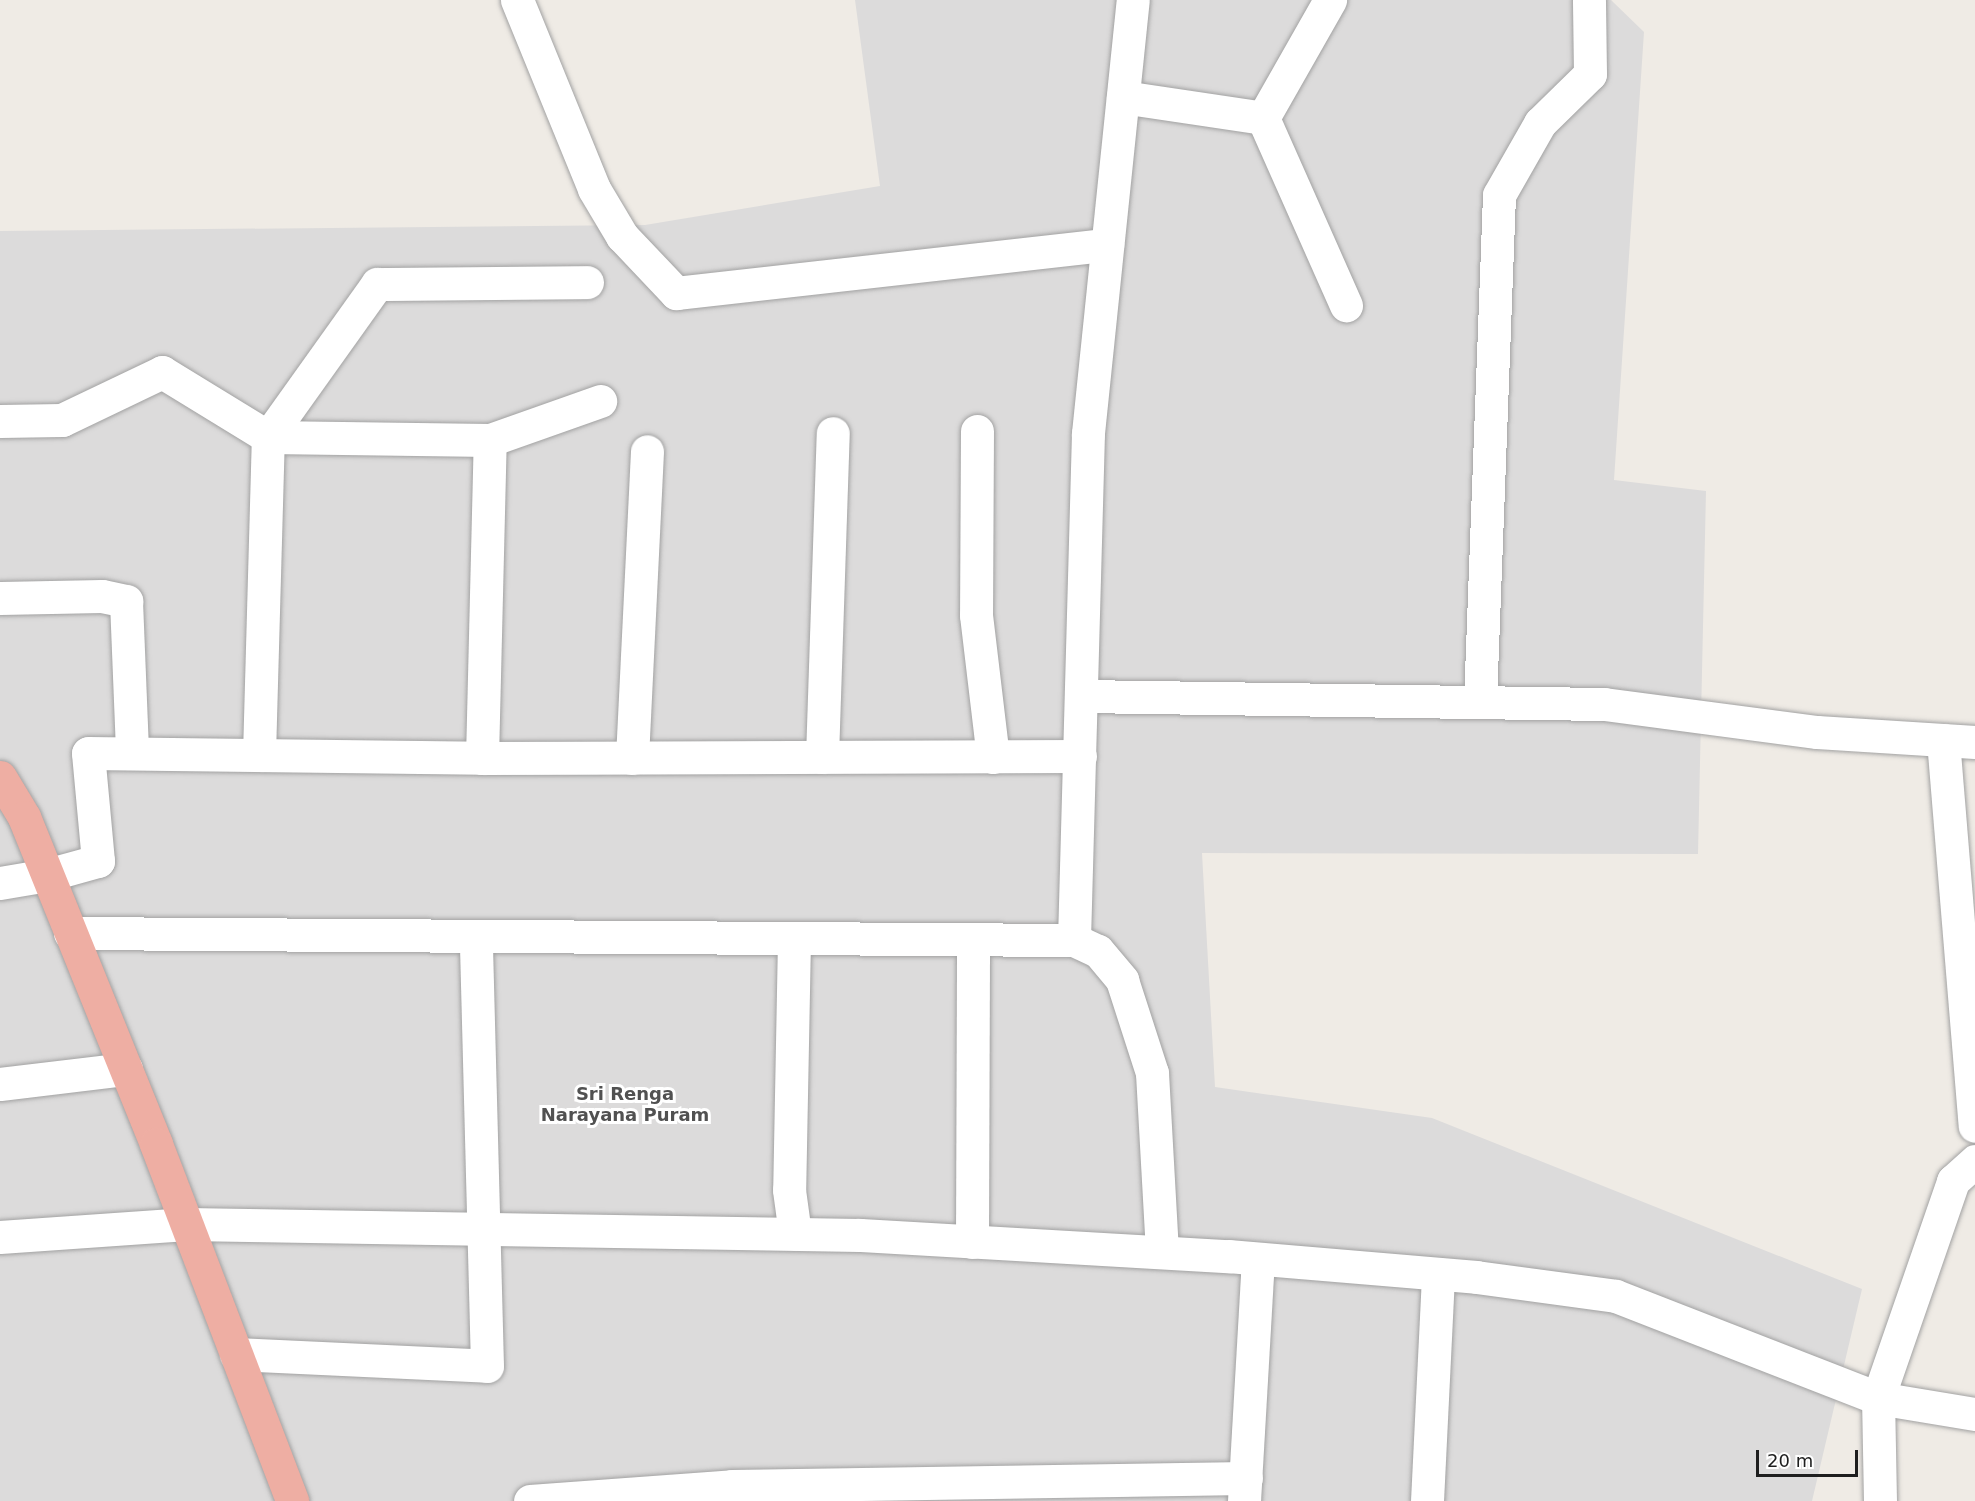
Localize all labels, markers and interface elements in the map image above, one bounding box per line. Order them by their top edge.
district label: Sri Renga Narayana Puram [541,1084,709,1126]
scale bar [1759,1438,1861,1476]
text: 20 m [1767,1450,1813,1471]

